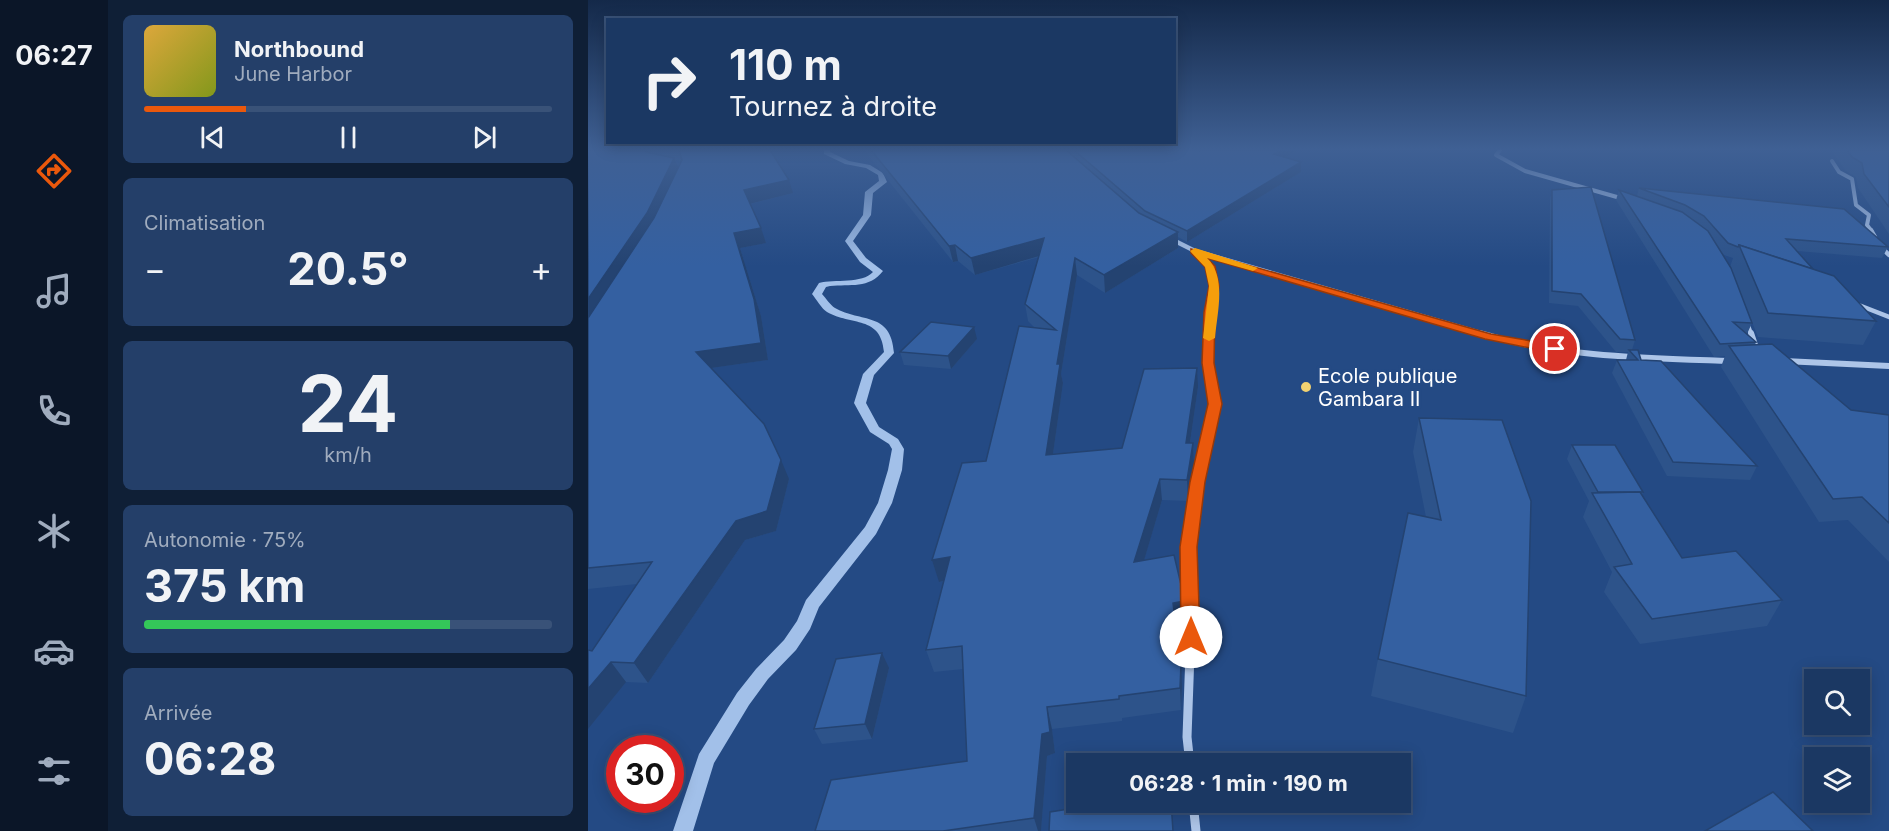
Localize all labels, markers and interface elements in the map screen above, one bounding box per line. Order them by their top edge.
text: Northbound [234,36,364,62]
text: 06:27 [15,39,93,72]
text: 110 m [729,39,842,90]
icon: right [630,42,708,120]
text: June Harbor [234,62,352,86]
text: Tournez à droite [729,90,937,123]
icon: previous [196,121,229,154]
icon: pause [332,121,365,154]
icon: next [468,121,501,154]
icon: directions [33,150,75,192]
text: Climatisation [144,211,265,235]
text: 20.5° [287,241,409,296]
text: − [144,249,166,289]
text: + [530,249,552,289]
icon: music [33,270,75,312]
pin [1529,323,1580,374]
icon: arrive [1538,332,1571,365]
text: 24 [298,356,398,451]
place label: Ecole publique Gambara II [1318,364,1457,411]
marker: Ecole publique Gambara II [1299,380,1313,394]
icon: phone [33,390,75,432]
text: km/h [324,443,372,467]
icon: climate [33,510,75,552]
text: Autonomie · 75% [144,528,306,552]
text: 375 km [144,558,305,613]
position arrow [1159,605,1223,669]
icon: car [33,630,75,672]
map controls [1804,669,1870,813]
button: search [1804,669,1870,735]
text: Arrivée [144,701,213,725]
text: 06:28 [144,731,276,786]
speed limit sign: 30 [606,735,684,813]
button: layers [1804,747,1870,813]
icon: filters [33,750,75,792]
text: 06:28 · 1 min · 190 m [1129,770,1348,796]

